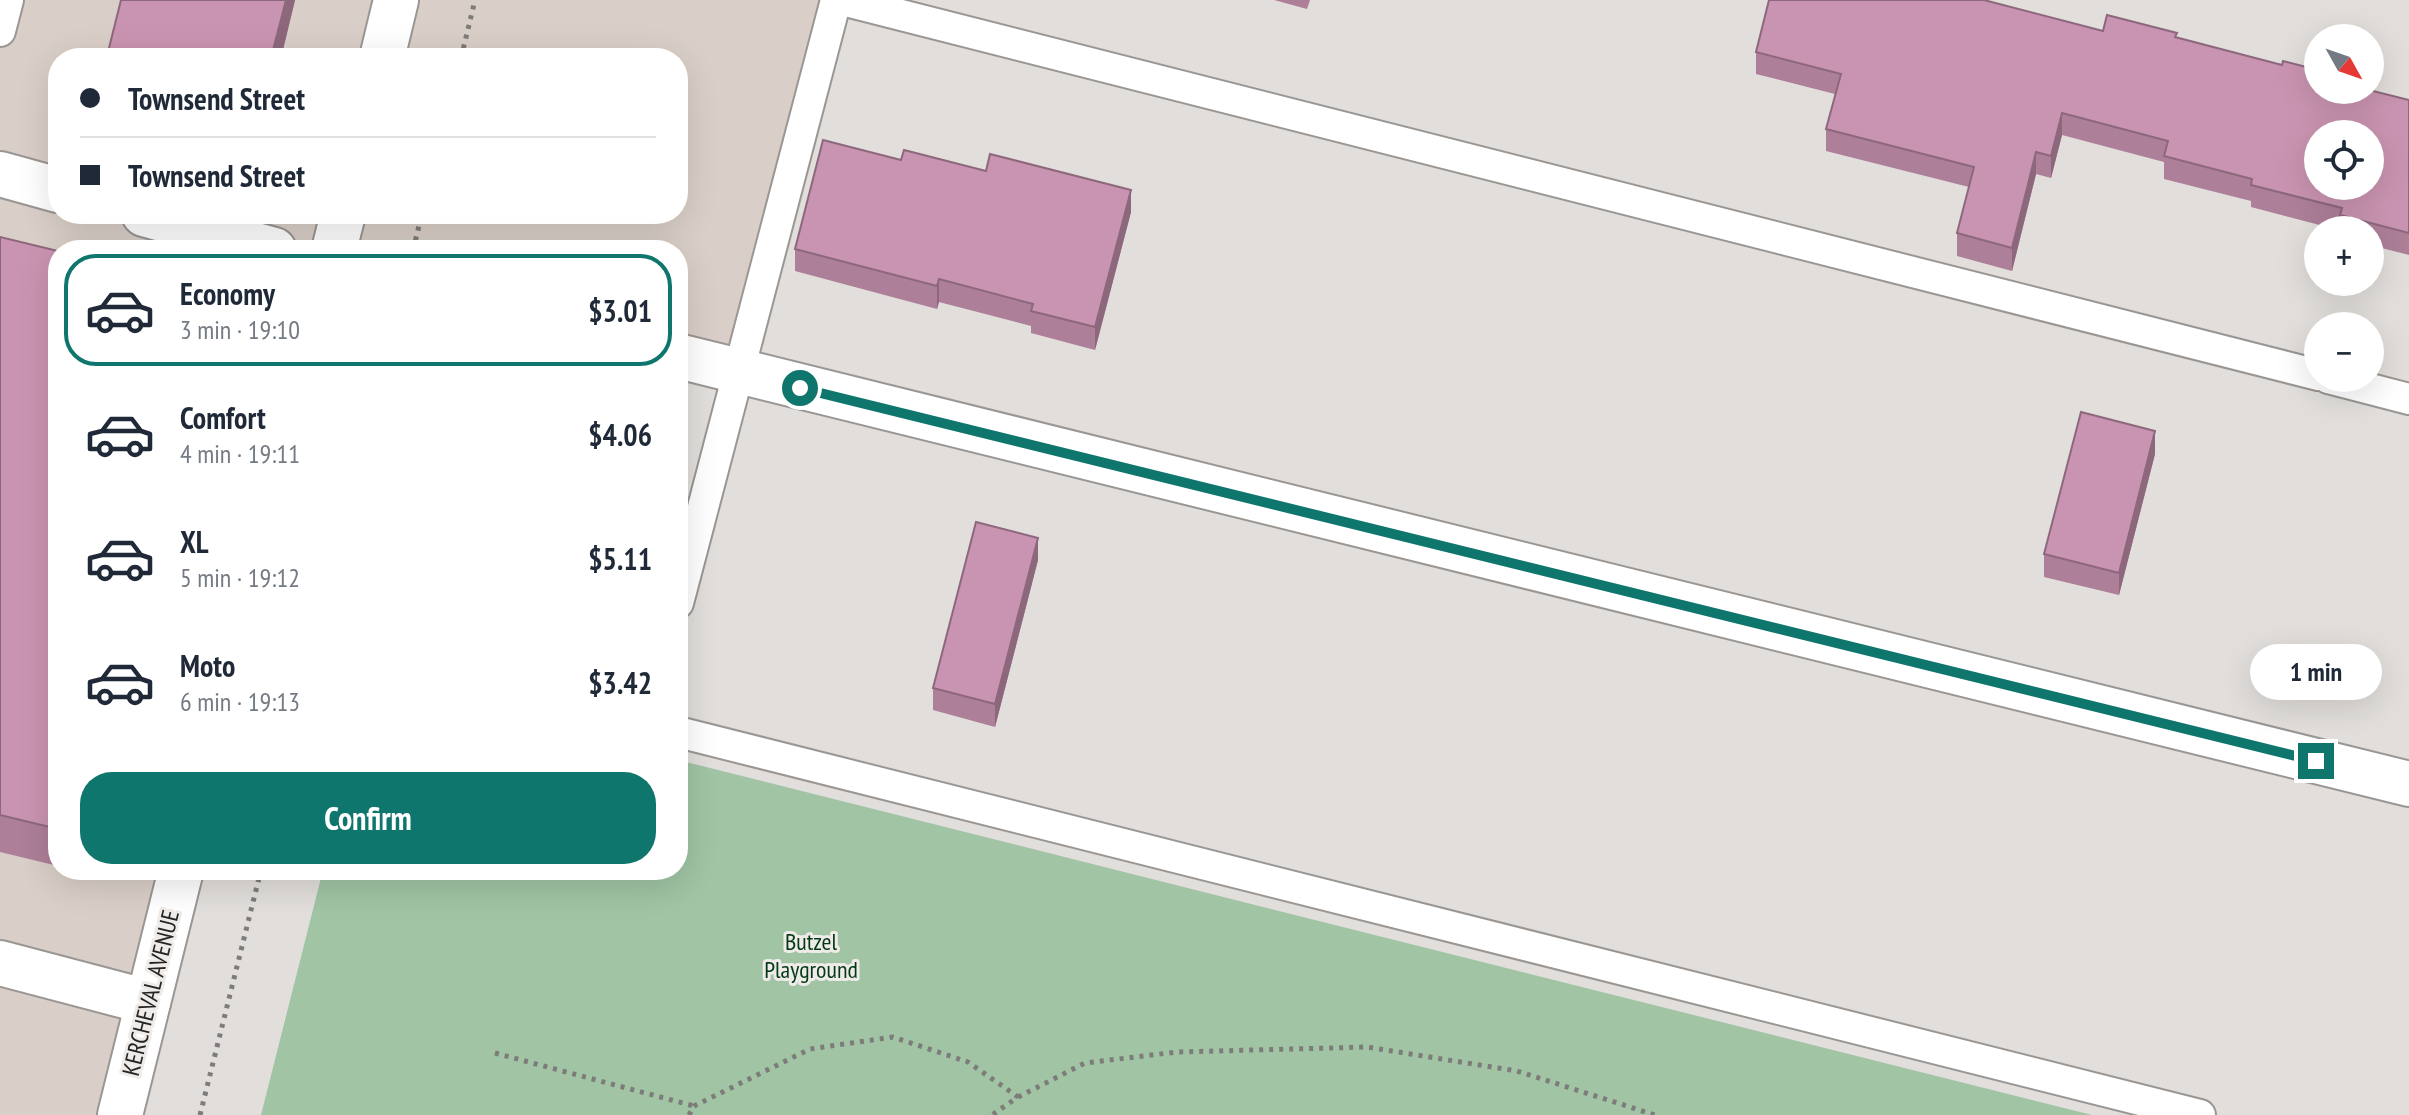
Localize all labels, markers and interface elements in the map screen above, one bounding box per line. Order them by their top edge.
north arrow [2304,24,2384,104]
map controls [2304,24,2384,392]
text: Townsend Street [128,79,305,118]
button: locate [2304,120,2384,200]
text: Townsend Street [128,156,305,195]
button: + [2304,216,2384,296]
icon: car [84,274,156,346]
text: Economy [180,274,275,313]
text: $3.01 [588,291,652,330]
button: − [2304,312,2384,392]
text: 3 min · 19:10 [180,313,300,346]
route start [782,370,818,406]
icon: car [84,398,156,470]
text: Comfort [180,398,266,437]
text: $4.06 [588,415,652,454]
text: 4 min · 19:11 [180,437,300,470]
icon: car [84,522,156,594]
text: XL [180,522,209,561]
text: $5.11 [588,539,652,578]
text: 5 min · 19:12 [180,561,300,594]
callout: 1 min [2250,645,2382,701]
icon: car [84,646,156,718]
text: Moto [180,646,235,685]
text: 1 min [2290,655,2342,688]
text: $3.42 [588,663,652,702]
text: 6 min · 19:13 [180,685,300,718]
route end [2298,743,2334,779]
button: Confirm [80,772,656,864]
street label: KERCHEVAL AVENUE [115,907,186,1079]
park label: Butzel Playground [764,926,858,985]

